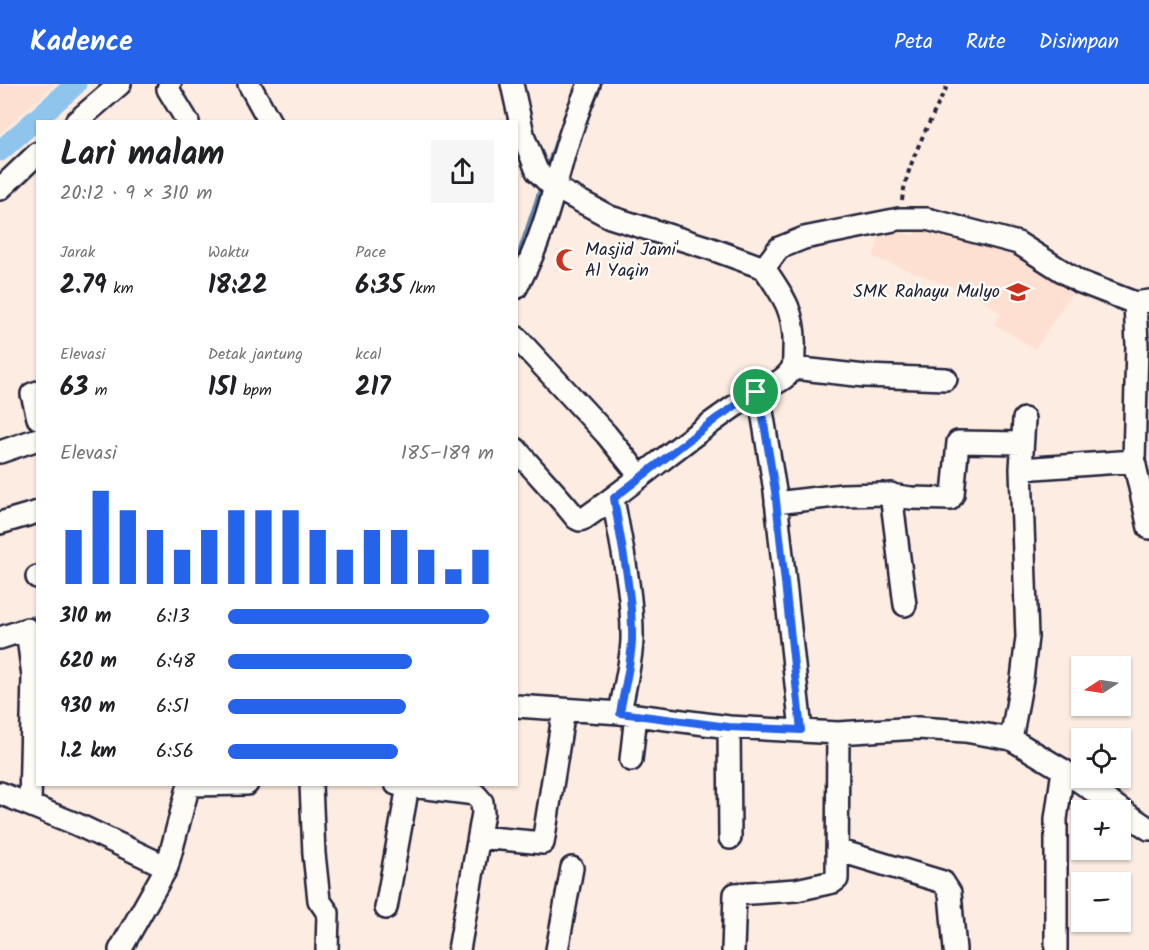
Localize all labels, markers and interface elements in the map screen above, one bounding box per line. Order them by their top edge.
text: Kadence [30,20,133,65]
text: Peta [894,26,933,59]
text: Rute [966,26,1006,59]
text: Disimpan [1039,26,1119,59]
text: Lari malam [60,129,225,182]
button: share [431,140,494,203]
text: 20:12 · 9 × 310 m [60,178,212,210]
place label: Masjid Jami' Al Yaqin [585,236,679,286]
text: Jarak [60,240,95,265]
text: Waktu [208,240,249,265]
text: Pace [355,240,386,265]
mosque icon: Masjid Jami' Al Yaqin [554,247,580,273]
text: 2.79 [60,265,107,307]
text: 18:22 [208,265,268,307]
text: 6:35 [355,265,403,307]
text: km [107,276,133,301]
text: /km [403,276,436,301]
place label: SMK Rahayu Mulyo [853,278,1000,307]
school or university icon: SMK Rahayu Mulyo [1005,279,1031,305]
text: Elevasi [60,342,105,367]
text: Detak jantung [208,342,303,367]
text: kcal [355,342,381,367]
pin [730,366,781,417]
text: 63 [60,367,88,409]
text: 151 [208,367,237,409]
text: 217 [355,367,391,409]
icon: arrive [739,375,772,408]
text: m [88,378,107,403]
text: bpm [237,378,272,403]
text: Elevasi [60,438,117,470]
text: 185–189 m [401,438,494,470]
text: 310 m [60,601,111,633]
text: 6:13 [156,601,190,633]
text: 620 m [60,646,117,678]
text: 6:48 [156,646,195,678]
north arrow [1071,656,1131,716]
map controls [1071,656,1131,932]
text: 930 m [60,691,115,723]
text: 6:51 [156,691,189,723]
button: locate [1071,728,1131,788]
text: 1.2 km [60,736,116,768]
text: 6:56 [156,736,194,768]
button: + [1071,800,1131,860]
button: − [1071,872,1131,932]

